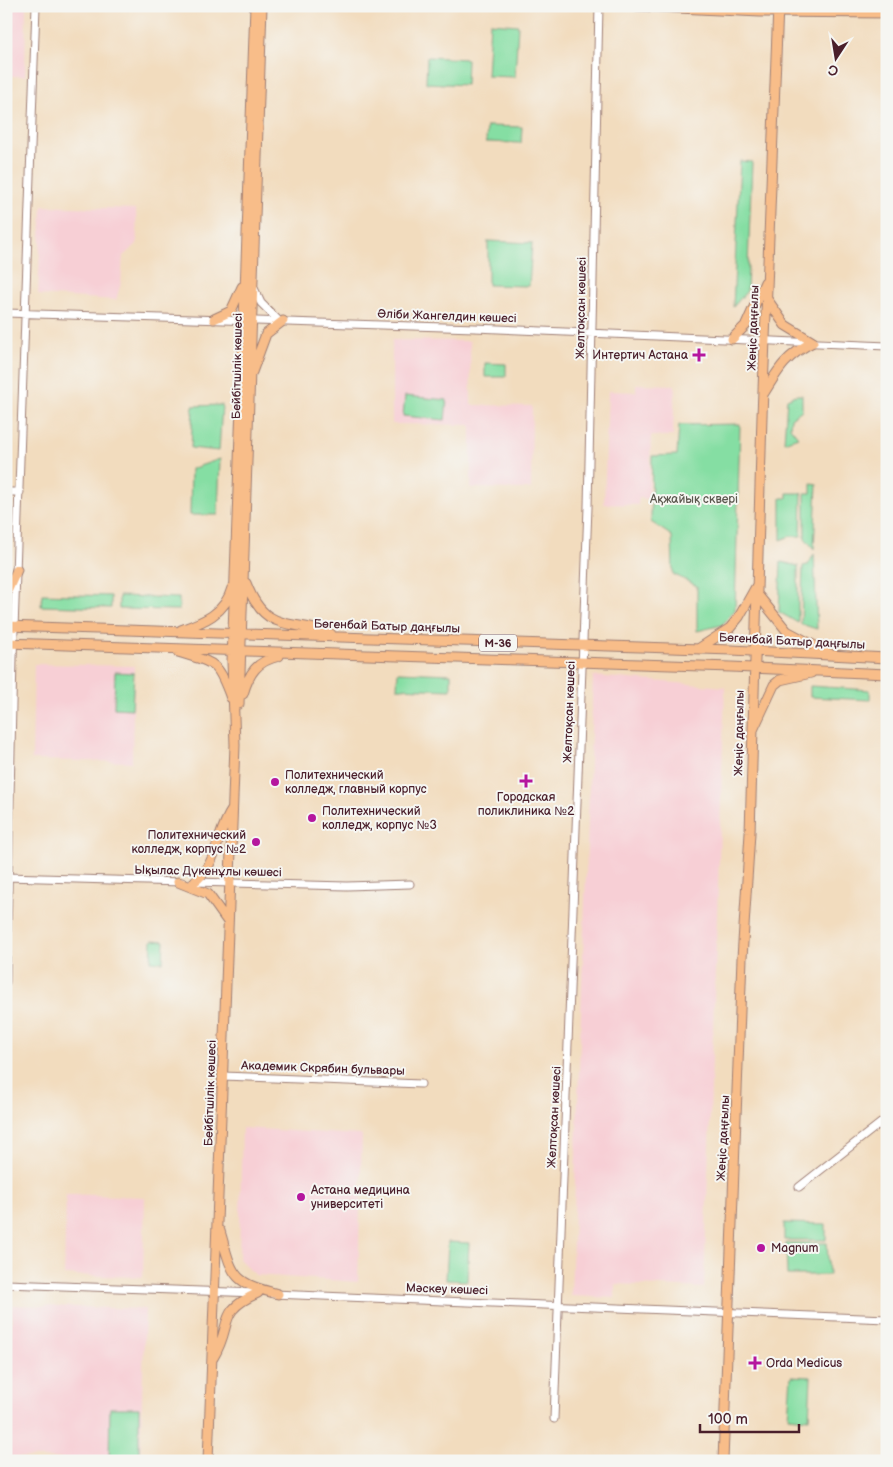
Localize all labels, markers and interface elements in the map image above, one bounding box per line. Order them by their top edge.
north arrow [810,32,860,82]
text: С [827,61,840,80]
street label: Желтоқсан көшесі [573,257,590,359]
street label: Жеңіс даңғылы [745,285,762,371]
street label: Әліби Жангелдин көшесі [377,307,517,326]
street label: Бейбітшілік көшесі [229,313,246,419]
place label: Интертич Астана [592,348,688,363]
marker: Интертич Астана [692,348,706,362]
park label: Ақжайық сквері [649,492,738,507]
street label: Бөгенбай Батыр даңғылы [314,616,460,637]
street label: Бөгенбай Батыр даңғылы [719,630,865,653]
road number: M-36 [479,634,517,651]
street label: Желтоқсан көшесі [560,661,579,763]
street label: Жеңіс даңғылы [731,690,748,776]
place label: Политехнический колледж, главный корпус [285,768,427,797]
marker: Городская поликлиника №2 [519,774,533,788]
marker: Политехнический колледж, главный корпус [269,776,281,788]
place label: Городская поликлиника №2 [478,790,574,819]
place label: Политехнический колледж, корпус №3 [322,804,437,833]
marker: Политехнический колледж, корпус №3 [306,812,318,824]
place label: Политехнический колледж, корпус №2 [132,828,246,857]
marker: Политехнический колледж, корпус №2 [250,836,262,848]
street label: Ықылас Дүкенұлы көшесі [134,863,282,880]
street label: Бейбітшілік көшесі [201,1040,220,1146]
street label: Академик Скрябин бульвары [240,1058,405,1079]
street label: Желтоқсан көшесі [544,1066,565,1168]
street label: Жеңіс даңғылы [714,1095,733,1181]
place label: Астана медицина университеті [310,1183,410,1212]
marker: Астана медицина университеті [295,1191,307,1203]
place label: Magnum [771,1241,818,1256]
marker: Magnum [755,1242,767,1254]
street label: Мәскеу көшесі [406,1281,488,1298]
marker: Orda Medicus [748,1356,762,1370]
place label: Orda Medicus [766,1356,842,1371]
scale bar [700,1402,799,1434]
text: 100 m [708,1410,748,1429]

